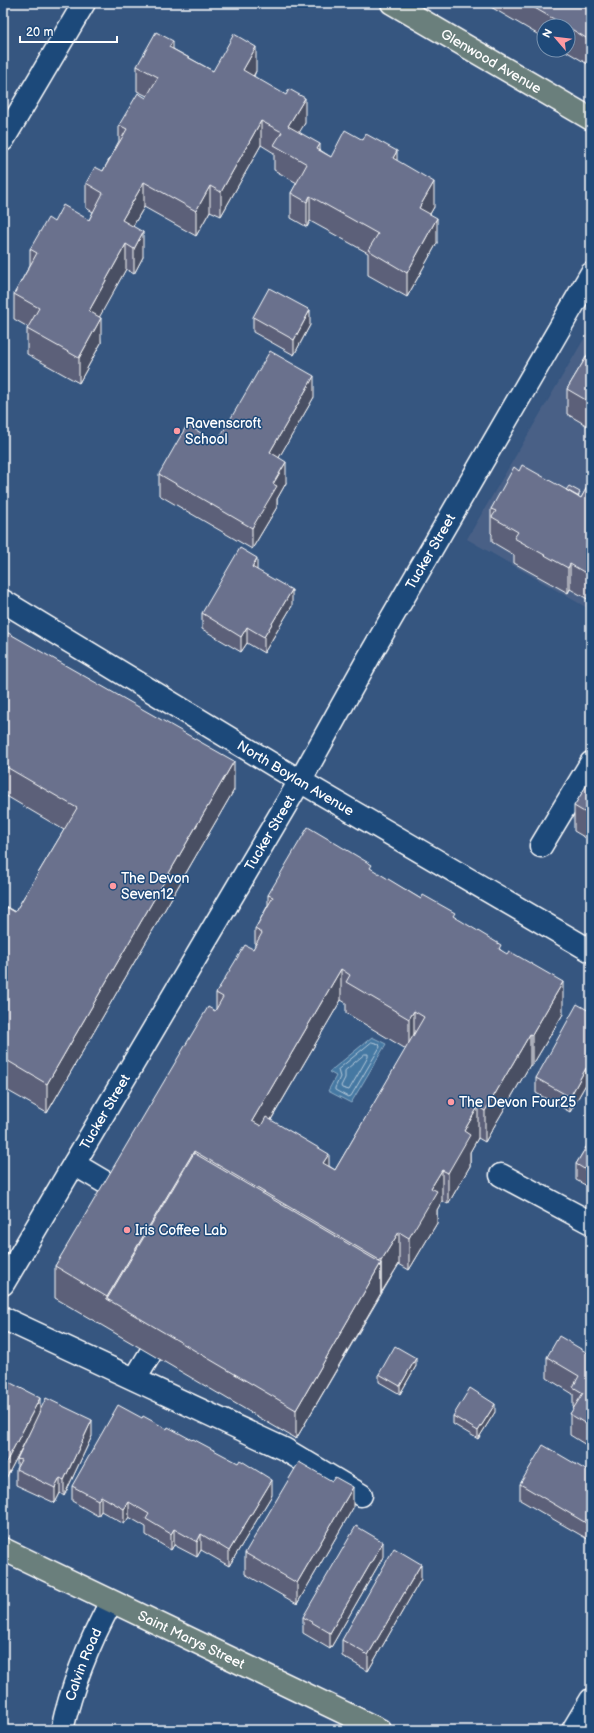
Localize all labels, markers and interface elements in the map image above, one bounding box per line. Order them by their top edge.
scale bar [20,18,117,44]
north arrow [536,18,576,58]
text: 20 m [26,25,53,40]
street label: Glenwood Avenue [438,25,545,97]
text: N [540,27,555,40]
place label: Ravenscroft School [185,415,262,448]
marker: Ravenscroft School [172,426,182,436]
street label: Tucker Street [402,510,459,592]
street label: North Boylan Avenue [234,737,357,819]
street label: Tucker Street [241,791,299,874]
place label: The Devon Seven12 [121,870,190,903]
marker: The Devon Seven12 [108,881,118,891]
street label: Tucker Street [76,1070,134,1153]
place label: The Devon Four25 [459,1094,576,1111]
marker: The Devon Four25 [446,1097,456,1107]
place label: Iris Coffee Lab [135,1222,227,1239]
marker: Iris Coffee Lab [122,1225,132,1235]
street label: Saint Marys Street [135,1607,248,1673]
street label: Calvin Road [61,1625,105,1703]

